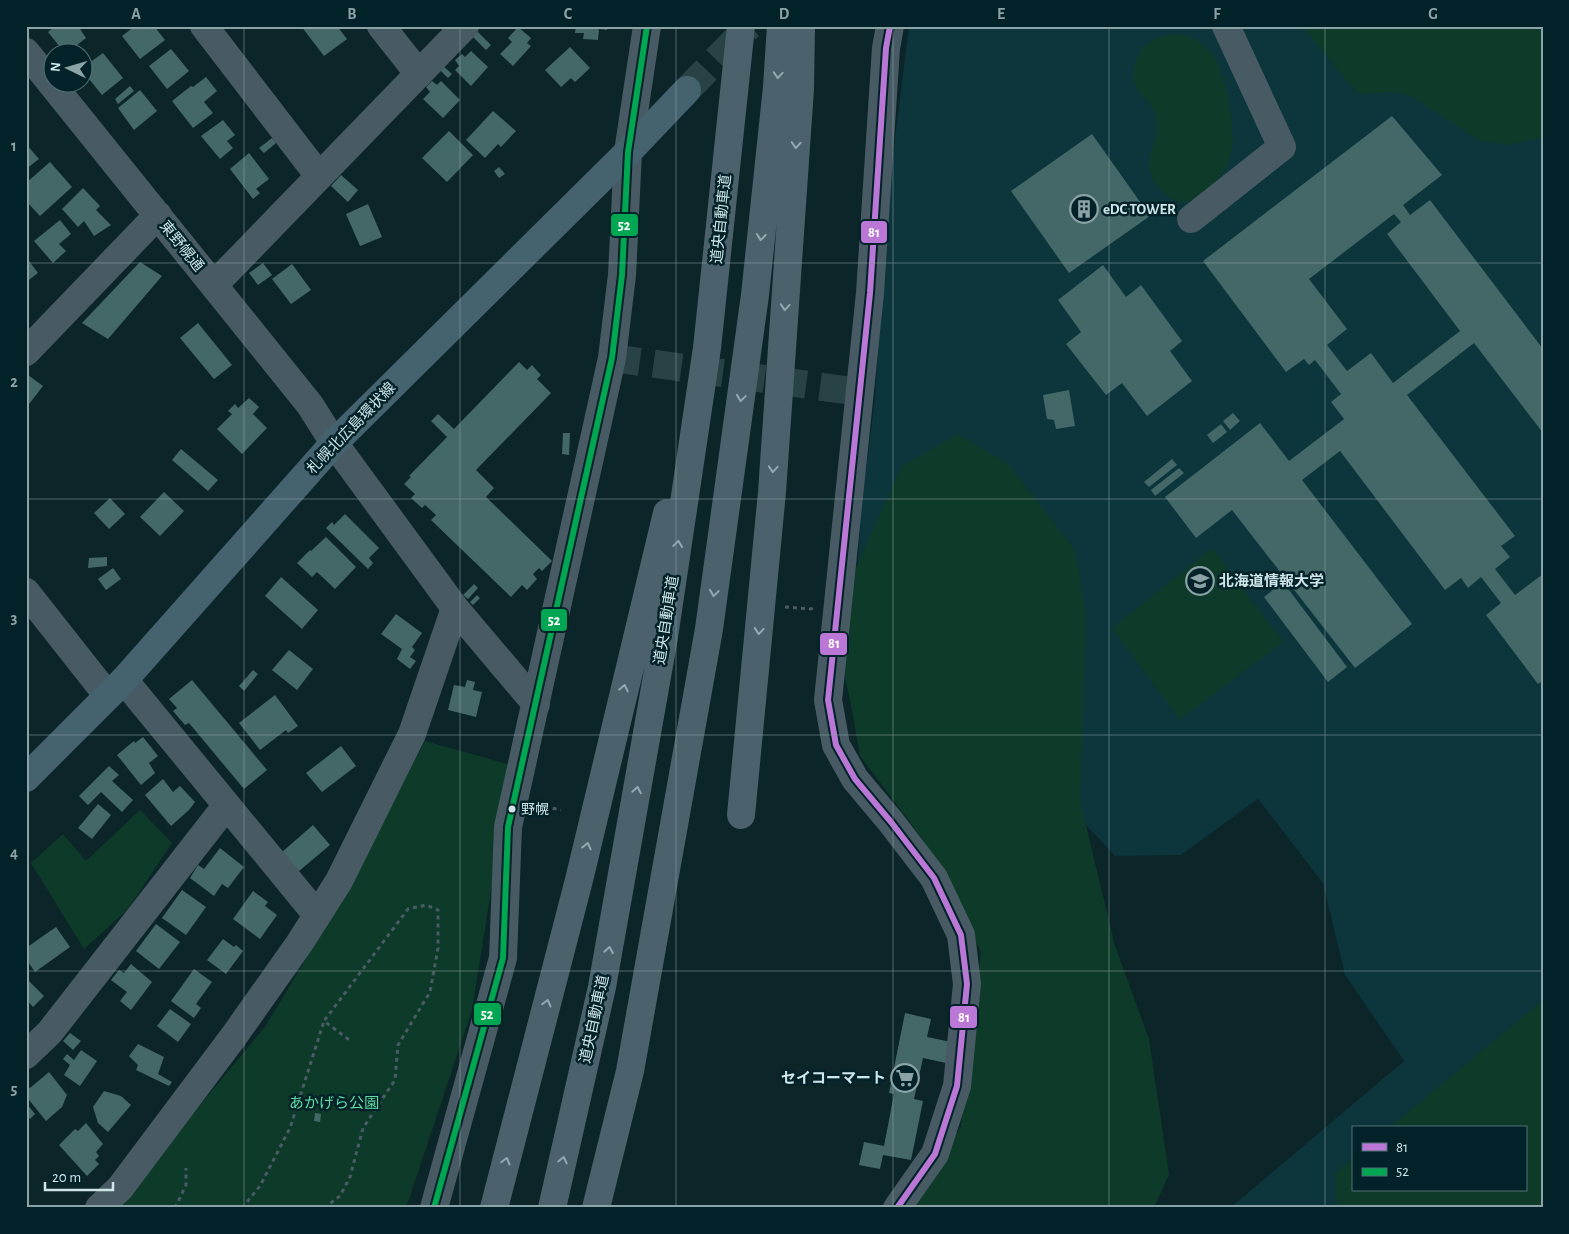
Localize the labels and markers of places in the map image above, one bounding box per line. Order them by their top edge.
building icon: eDC TOWER [1069,194,1099,224]
place label: eDC TOWER [1103,202,1176,217]
school or university icon: 北海道情報大学 [1185,566,1215,596]
place label: 北海道情報大学 [1219,573,1324,589]
place label: 野幌 [521,802,549,817]
marker: 野幌 [507,804,517,814]
supermarket icon: セイコーマート [890,1063,920,1093]
place label: セイコーマート [781,1070,886,1086]

